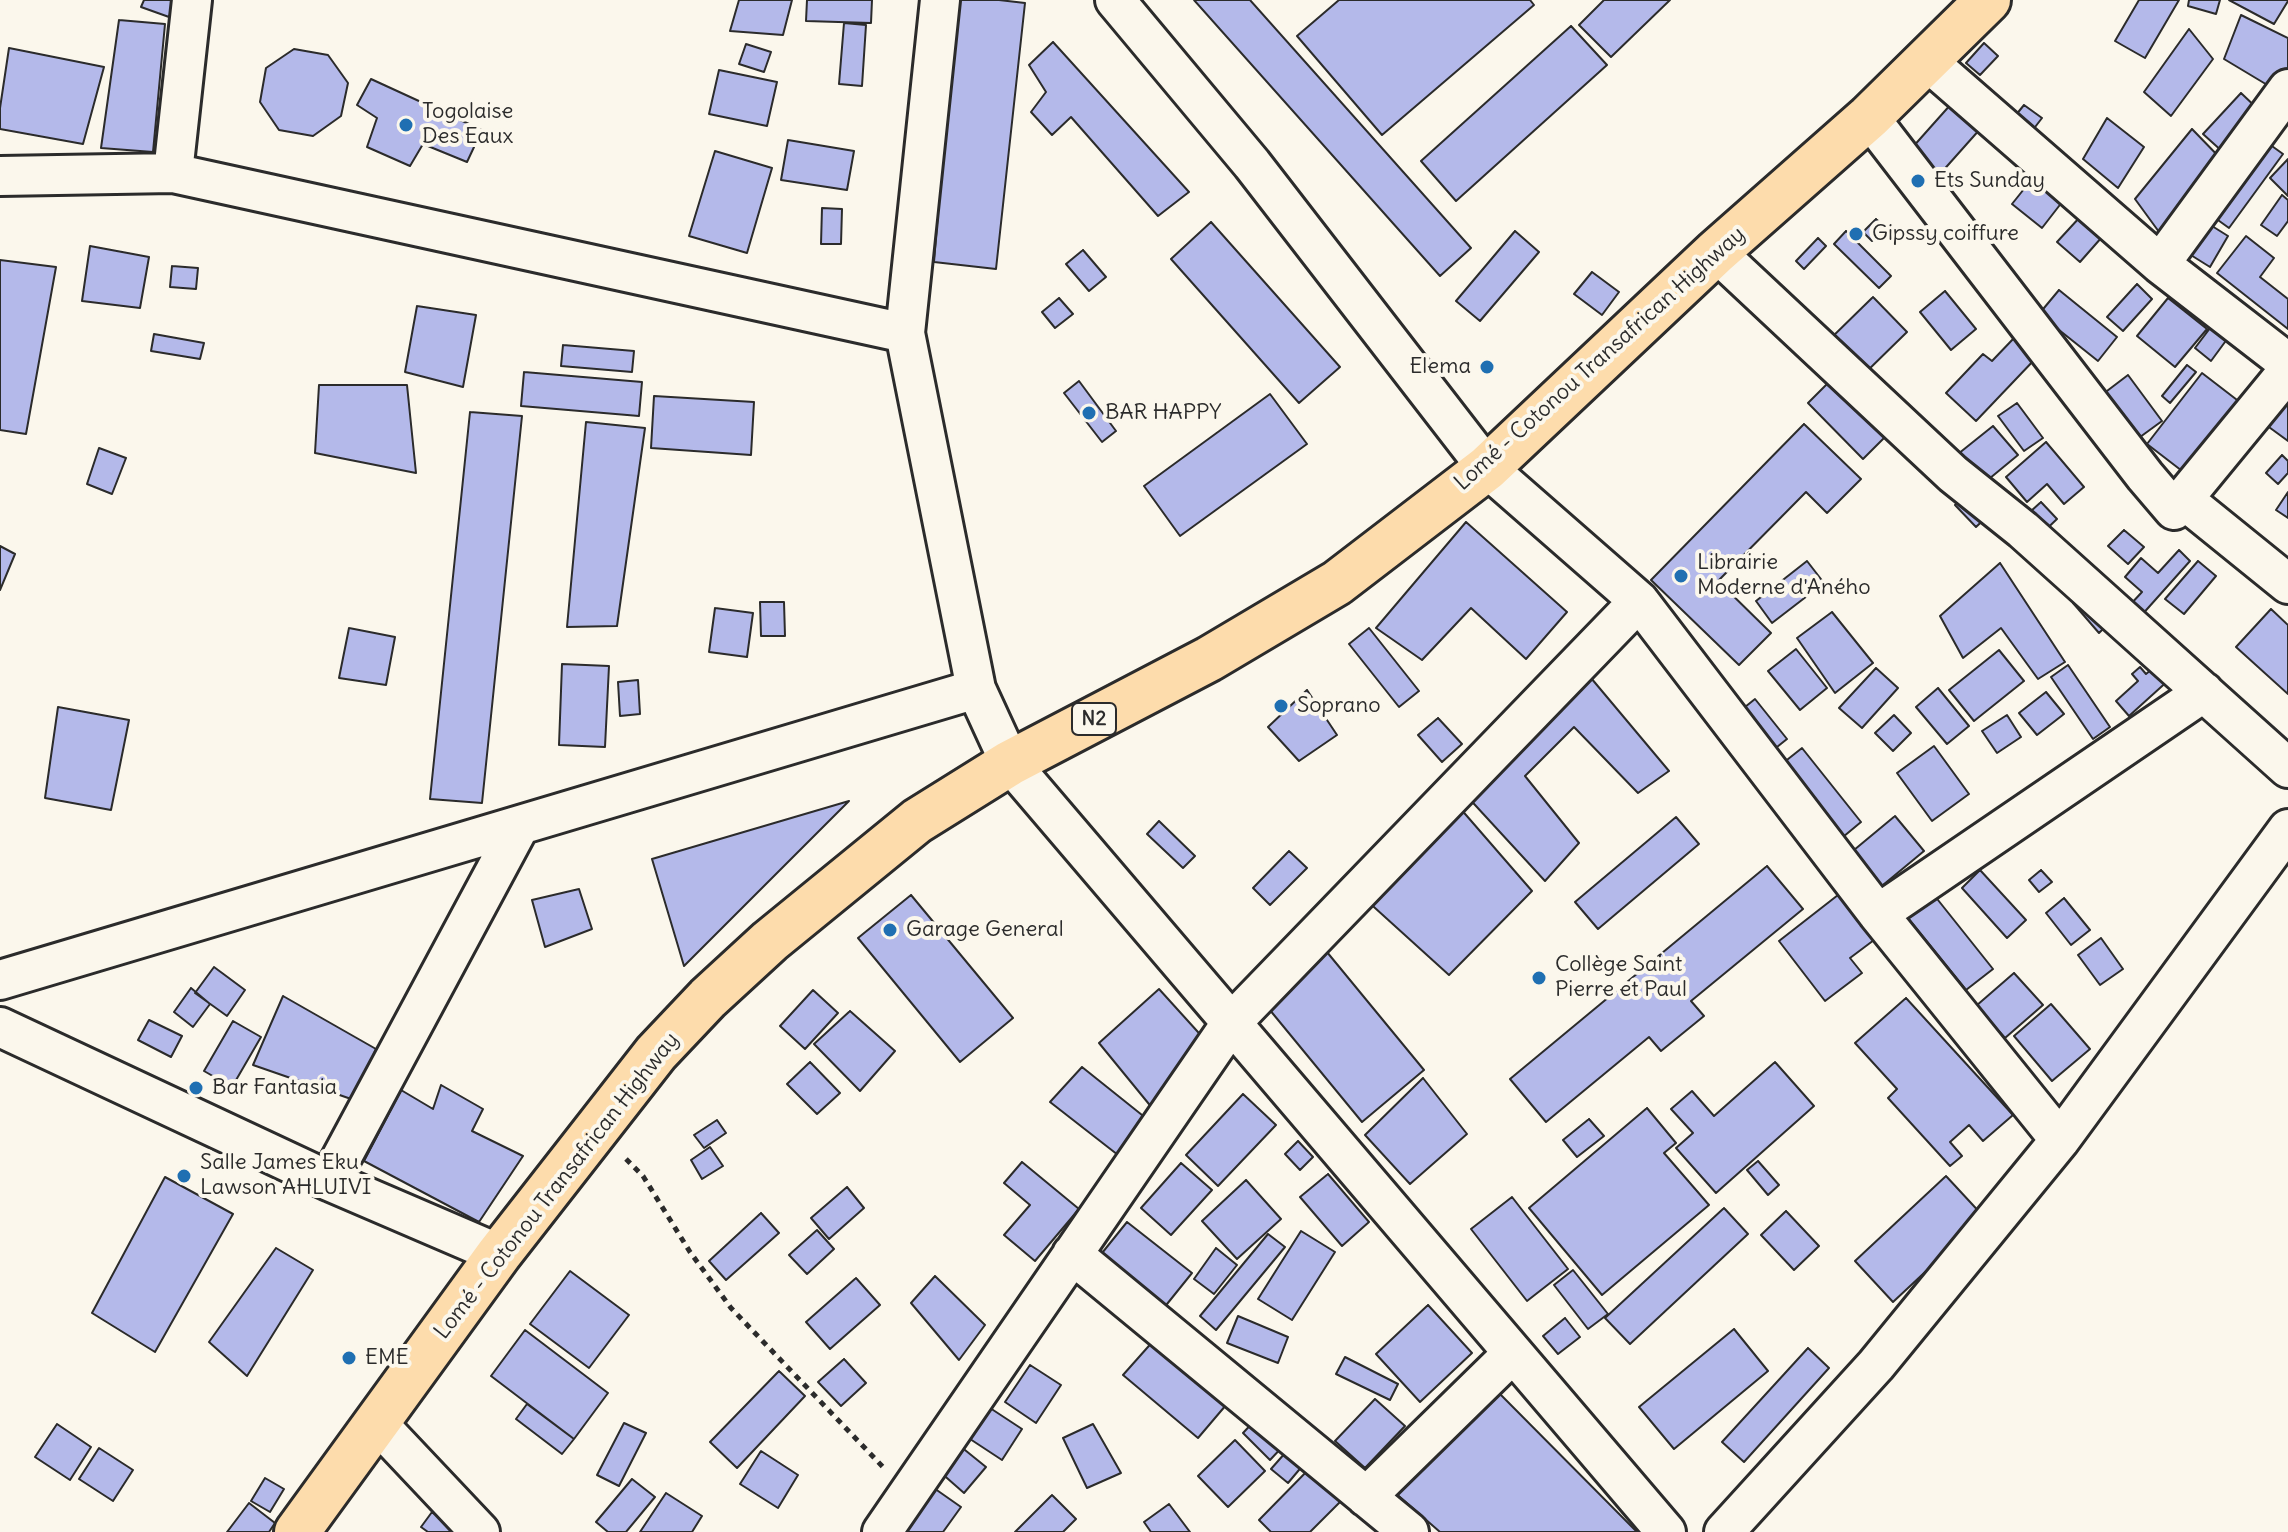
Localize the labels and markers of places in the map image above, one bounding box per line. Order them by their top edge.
place label: Togolaise Des Eaux [422,99,513,150]
marker: Togolaise Des Eaux [397,116,415,134]
place label: Ets Sunday [1934,168,2045,194]
marker: Ets Sunday [1909,172,1927,190]
place label: Gipssy coiffure [1872,221,2019,247]
marker: Gipssy coiffure [1847,225,1865,243]
place label: Elema [1409,354,1471,380]
marker: Elema [1478,358,1496,376]
place label: BAR HAPPY [1105,400,1221,426]
marker: BAR HAPPY [1080,404,1098,422]
place label: Librairie Moderne d'Aného [1697,550,1871,602]
marker: Librairie Moderne d'Aného [1672,567,1690,585]
place label: Soprano [1297,693,1381,719]
marker: Soprano [1272,697,1290,715]
place label: Garage General [906,917,1064,943]
marker: Garage General [881,921,899,939]
place label: Collège Saint Pierre et Paul [1555,952,1687,1004]
marker: Collège Saint Pierre et Paul [1530,969,1548,987]
place label: Bar Fantasia [212,1075,337,1101]
marker: Bar Fantasia [187,1079,205,1097]
place label: Salle James Eku Lawson AHLUIVI [200,1150,371,1202]
marker: Salle James Eku Lawson AHLUIVI [175,1167,193,1185]
place label: EME [365,1345,409,1371]
marker: EME [340,1349,358,1367]

